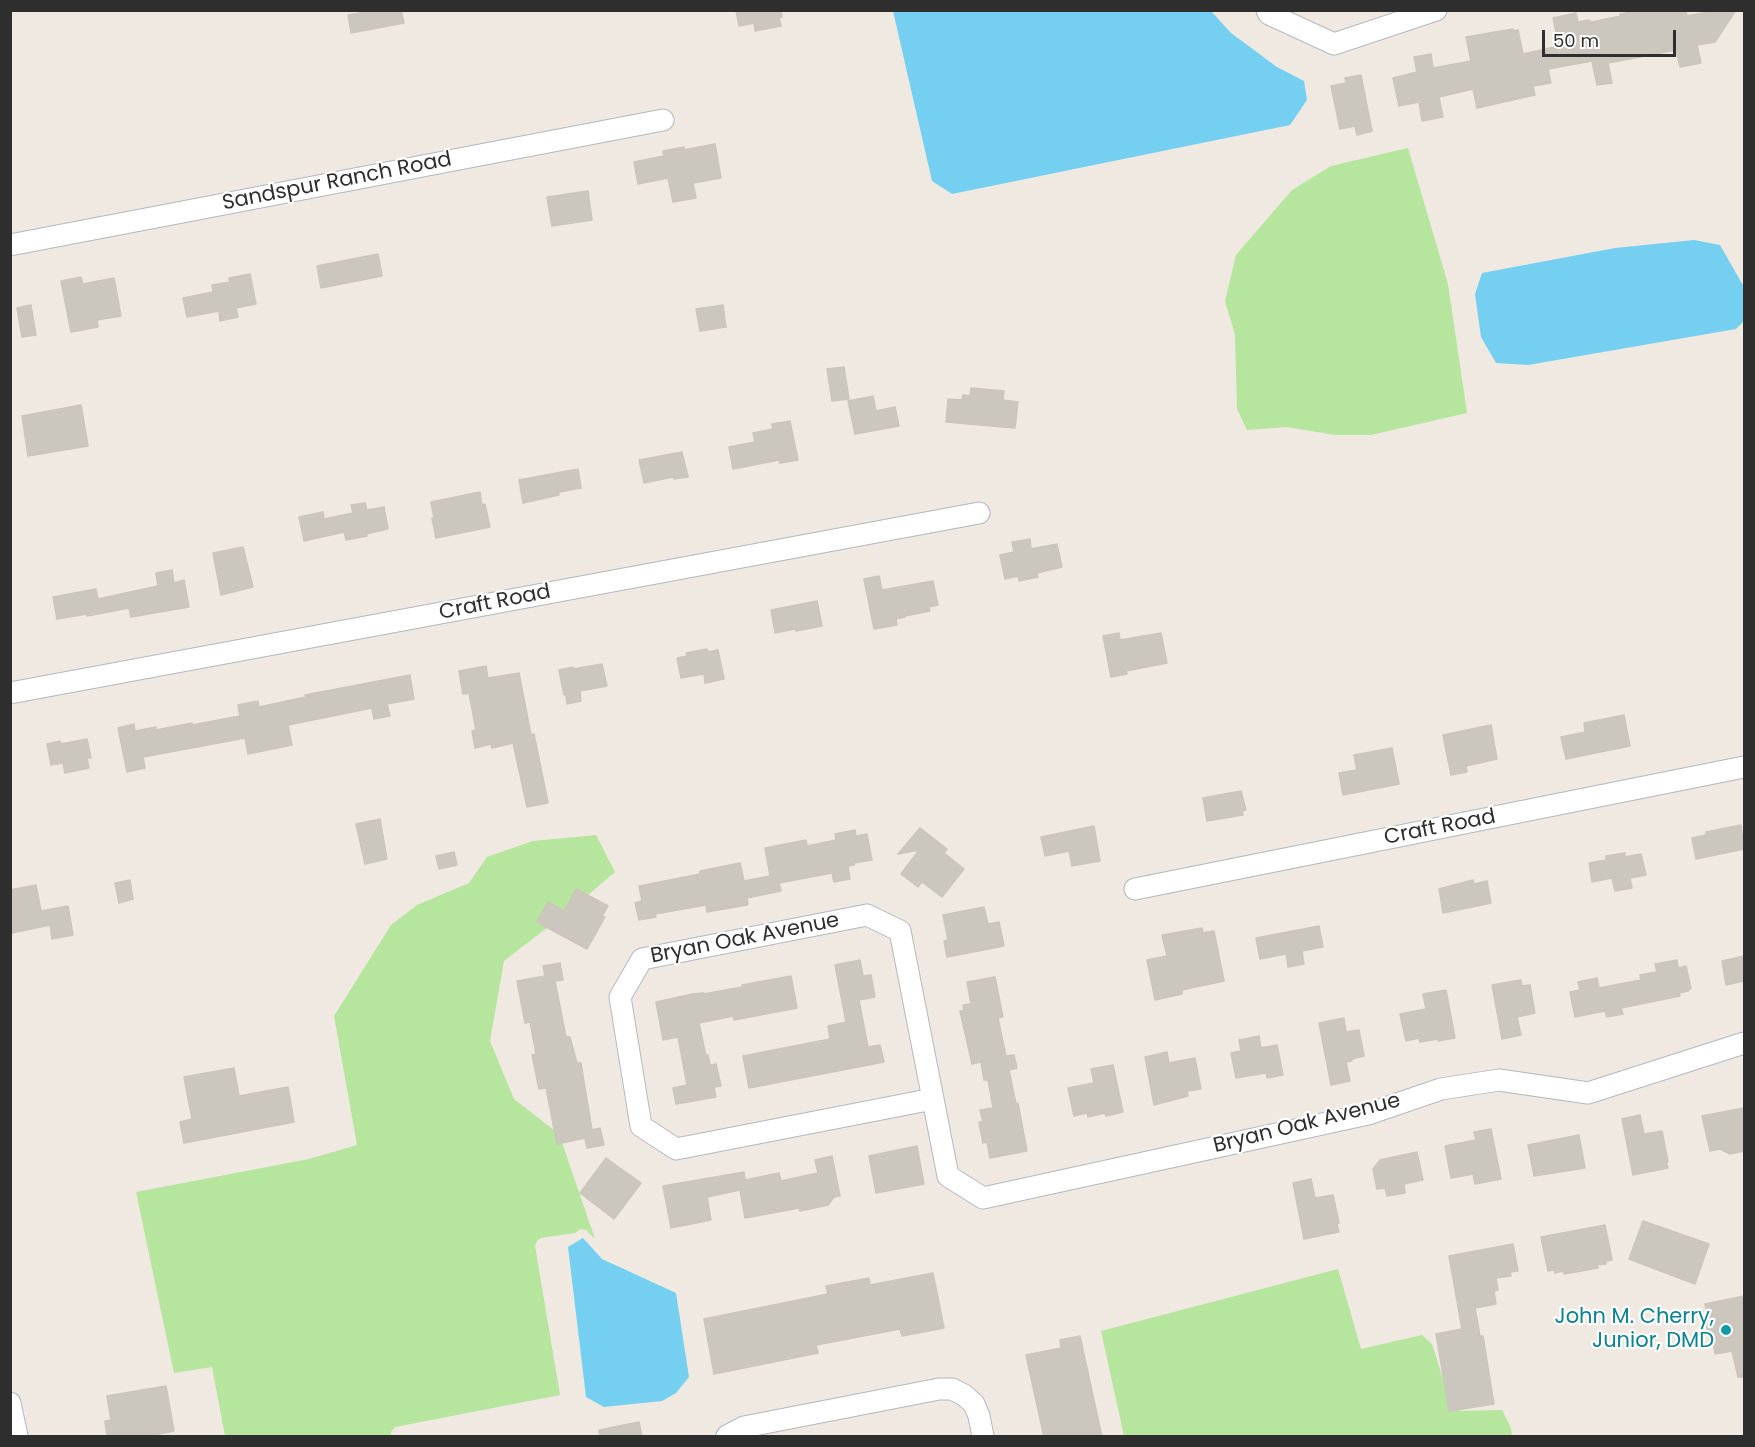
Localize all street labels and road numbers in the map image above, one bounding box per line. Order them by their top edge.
street label: Sandspur Ranch Road [220,147,454,217]
street label: Craft Road [437,580,553,626]
street label: Craft Road [1382,805,1498,851]
street label: Bryan Oak Avenue [648,908,842,970]
street label: Bryan Oak Avenue [1211,1089,1403,1159]

